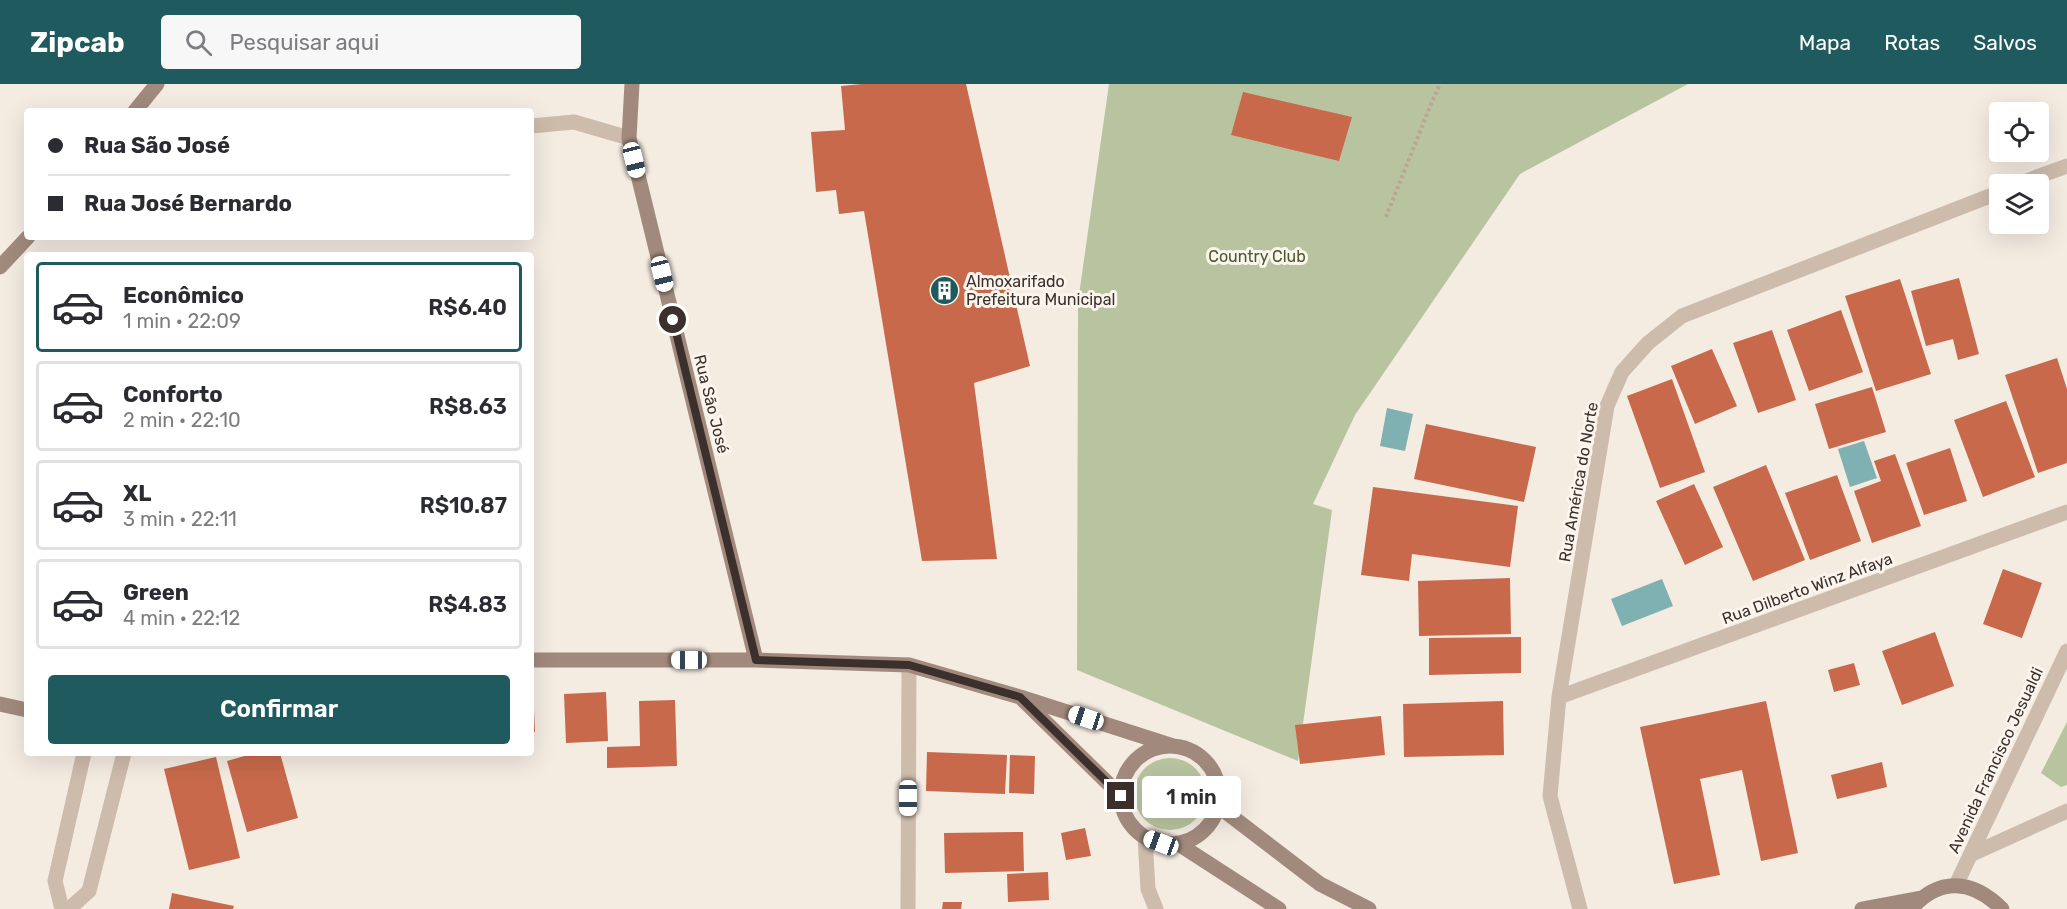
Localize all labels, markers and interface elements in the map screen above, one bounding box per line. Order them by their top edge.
search box [161,15,581,69]
text: Zipcab [30,26,125,59]
icon: search [182,26,215,59]
text: Pesquisar aqui [230,29,379,56]
text: Mapa [1799,30,1851,55]
text: Rotas [1884,30,1940,55]
text: Salvos [1973,30,2037,55]
map controls [1989,102,2049,234]
button: locate [1989,102,2049,162]
text: Rua São José [84,132,230,159]
car [621,140,647,180]
button: layers [1989,174,2049,234]
text: Rua José Bernardo [84,190,292,217]
park label: Country Club [1208,247,1306,266]
car [649,254,675,294]
place label: Almoxarifado Prefeitura Municipal [966,272,1115,309]
building icon: Almoxarifado Prefeitura Municipal [929,274,961,306]
icon: car [51,280,105,334]
text: Econômico [123,282,244,309]
text: R$6.40 [428,294,507,321]
route start [659,306,686,333]
text: 1 min · 22:09 [123,309,241,333]
street label: Rua São José [690,353,733,456]
icon: car [51,379,105,433]
text: Conforto [123,381,223,408]
text: R$8.63 [429,393,507,420]
street label: Rua América do Norte [1555,401,1602,564]
text: 2 min · 22:10 [123,408,241,432]
icon: car [51,478,105,532]
text: XL [123,480,151,507]
text: R$10.87 [420,492,507,519]
text: 3 min · 22:11 [123,507,237,531]
street label: Rua Dilberto Winz Alfaya [1719,549,1895,628]
icon: car [51,577,105,631]
text: Green [123,579,189,606]
text: R$4.83 [428,591,507,618]
text: 4 min · 22:12 [123,606,240,630]
car [671,651,707,669]
street label: Avenida Francisco Jesualdi [1944,664,2047,856]
button: Confirmar [48,675,510,744]
car [1066,704,1106,732]
callout: 1 min [1142,775,1241,817]
car [899,780,917,816]
route end [1107,782,1134,809]
text: 1 min [1166,785,1217,809]
car [1141,828,1181,858]

